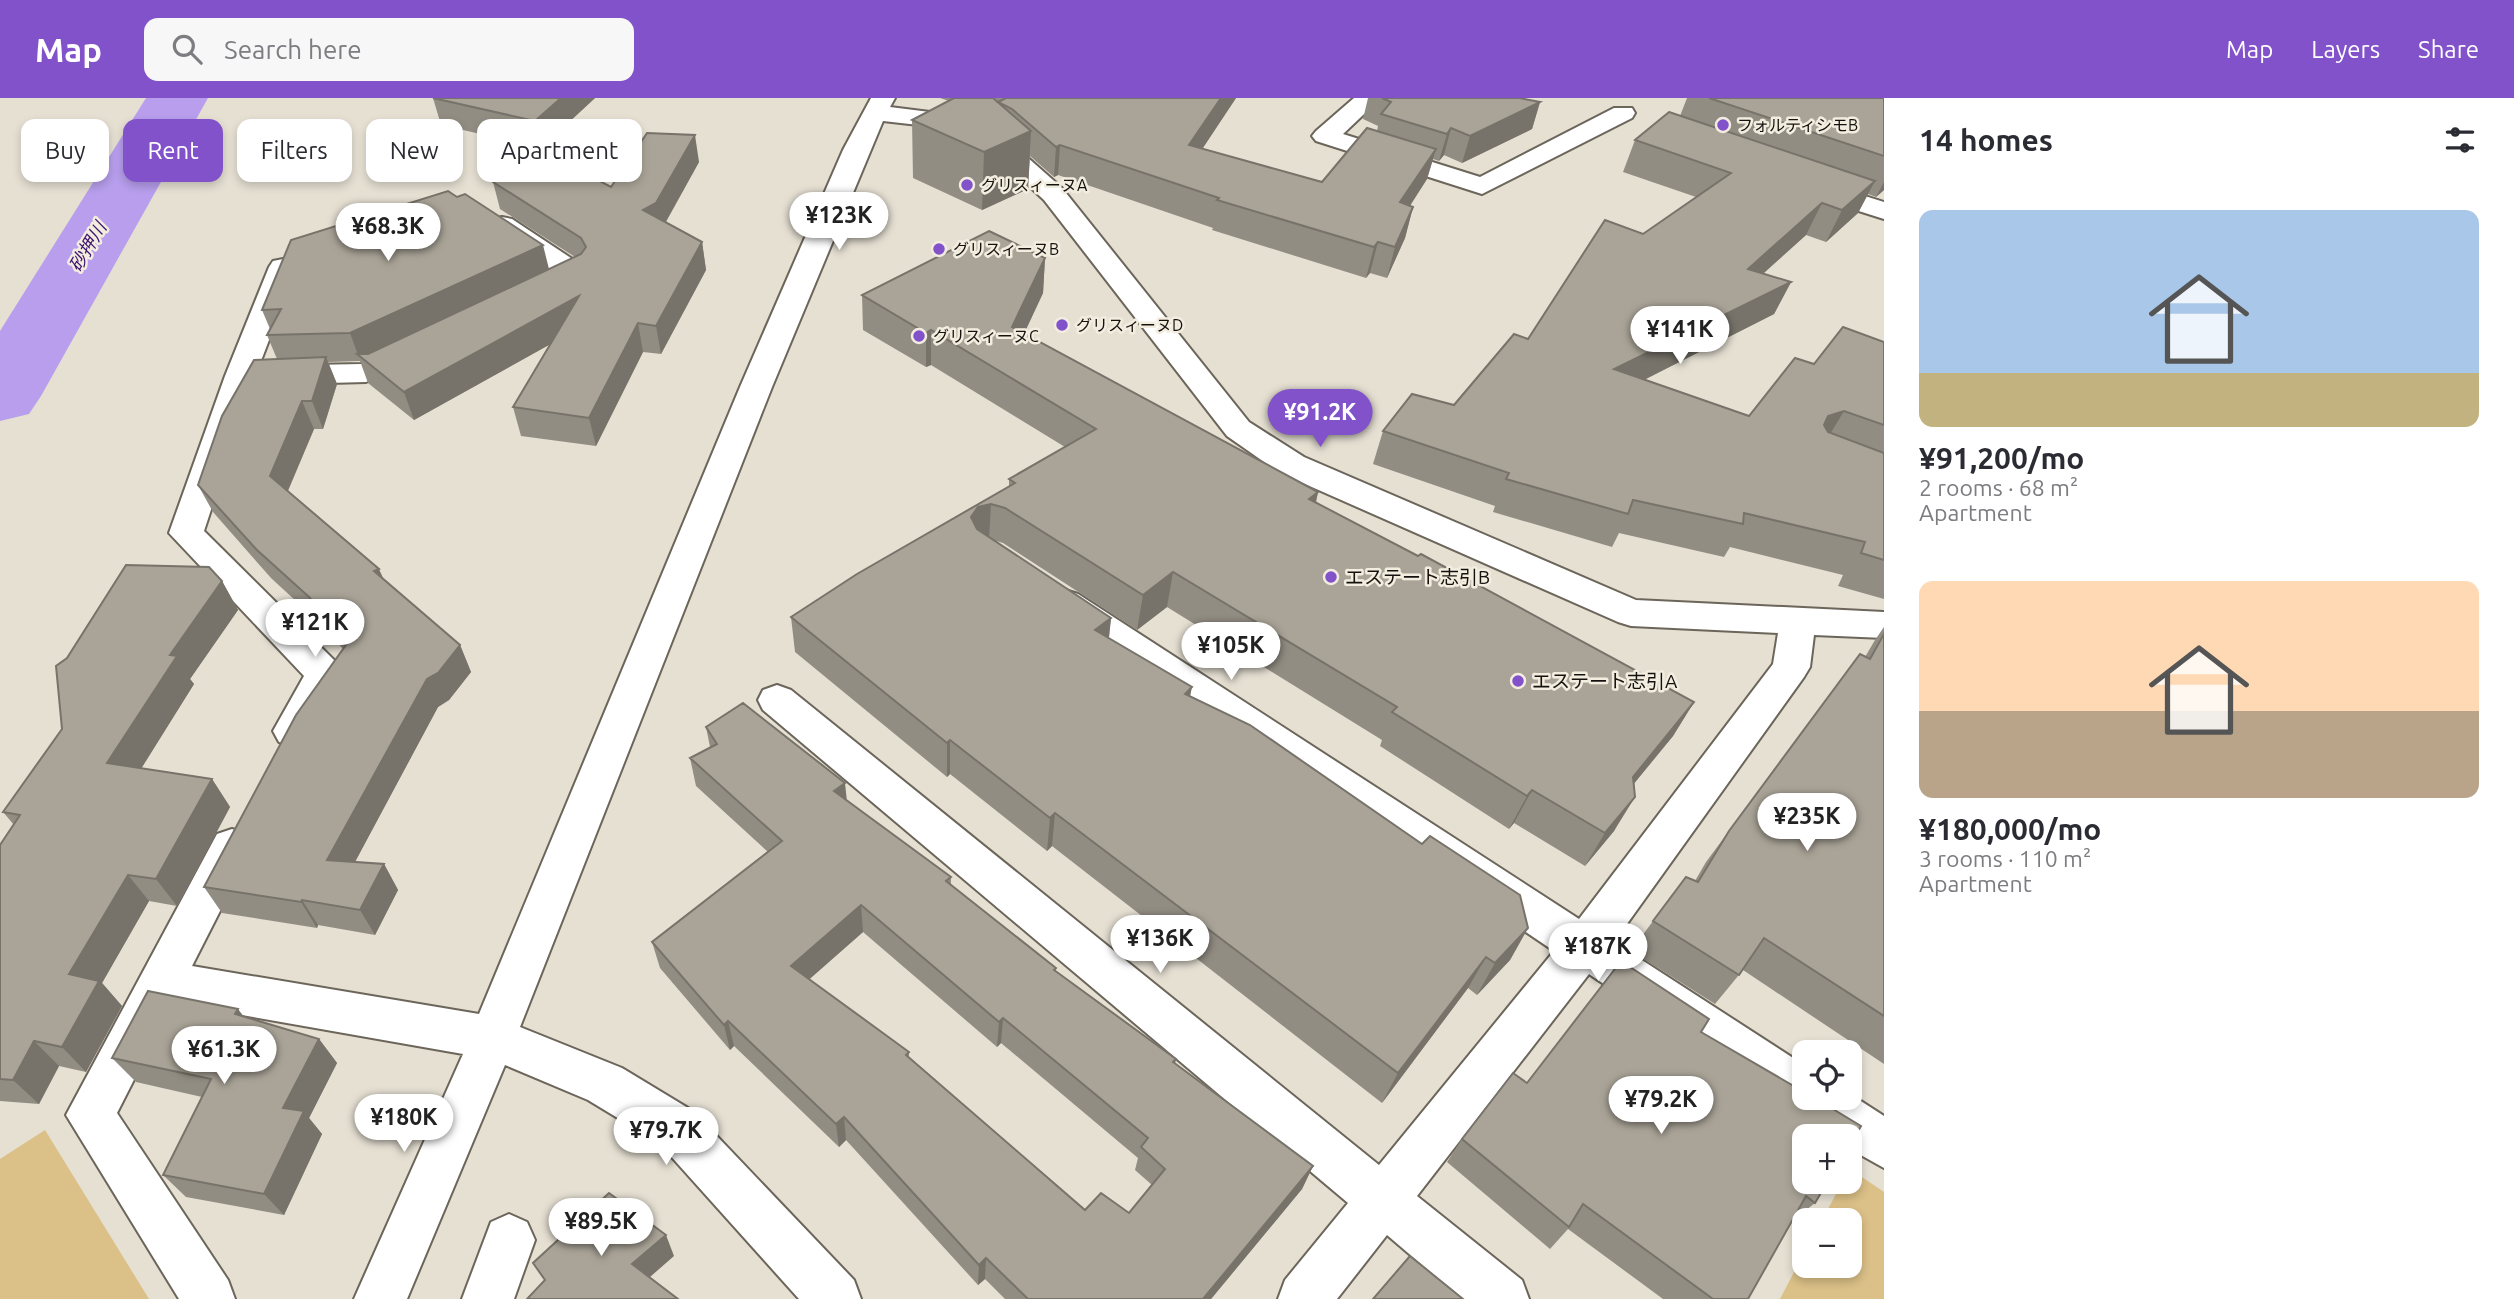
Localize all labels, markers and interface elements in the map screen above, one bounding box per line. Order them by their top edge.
search box [144,18,634,81]
icon: search [168,30,206,68]
text: Map [35,31,102,68]
text: Search here [224,35,362,64]
text: Map [2226,36,2273,63]
text: Layers [2311,36,2380,63]
text: Share [2418,36,2479,63]
place label: フォルティシモB [1737,116,1858,134]
marker: フォルティシモB [1715,117,1731,133]
chip: Buy [21,119,109,182]
chip: Rent [123,119,223,182]
chip: Filters [237,119,352,182]
chip: New [366,119,463,182]
chip: Apartment [477,119,642,182]
icon: filters [2441,121,2479,159]
text: 14 homes [1919,123,2053,157]
place label: グリスィーヌA [981,176,1088,194]
marker: グリスィーヌA [959,177,975,193]
pin: ¥123K [790,192,888,252]
text: ¥123K [805,202,873,227]
pin: ¥68.3K [331,204,445,263]
text: ¥68.3K [352,213,424,238]
water label: 砂押川 [65,216,111,275]
place label: グリスィーヌB [953,240,1059,258]
marker: グリスィーヌB [931,241,947,257]
icon: home [2136,256,2262,382]
pin: ¥141K [1631,306,1729,366]
place label: グリスィーヌD [1076,316,1183,334]
text: ¥141K [1646,316,1714,341]
marker: グリスィーヌD [1054,317,1070,333]
place label: グリスィーヌC [933,327,1039,345]
marker: グリスィーヌC [911,328,927,344]
pin: ¥91.2K [1263,390,1377,449]
text: ¥91.2K [1284,399,1356,424]
text: ¥91,200/mo [1919,441,2084,475]
text: 2 rooms · 68 m² [1919,475,2078,500]
text: Apartment [1919,500,2032,525]
place label: エステート志引B [1345,566,1490,588]
marker: エステート志引B [1323,569,1339,585]
pin: ¥121K [266,600,364,659]
text: ¥121K [281,609,349,634]
pin: ¥105K [1182,622,1280,682]
icon: home [2136,627,2262,753]
text: ¥105K [1197,632,1265,657]
place label: エステート志引A [1532,670,1678,692]
marker: エステート志引A [1510,673,1526,689]
pin: ¥235K [1758,794,1856,853]
text: ¥235K [1773,803,1841,828]
text: ¥180,000/mo [1919,812,2101,846]
text: 3 rooms · 110 m² [1919,846,2091,871]
text: Apartment [1919,871,2032,896]
pin: ¥136K [1111,916,1209,975]
pin: ¥187K [1549,924,1647,983]
text: ¥136K [1126,925,1194,950]
text: ¥187K [1564,933,1632,958]
pin: ¥61.3K [167,1026,281,1086]
text: ¥61.3K [188,1036,260,1061]
map controls [1792,1040,1862,1278]
button: locate [1792,1040,1862,1110]
pin: ¥79.2K [1604,1076,1718,1136]
text: ¥79.2K [1625,1086,1697,1111]
pin: ¥180K [355,1094,453,1154]
text: ¥180K [370,1104,438,1129]
pin: ¥79.7K [609,1108,723,1167]
text: ¥79.7K [630,1117,702,1142]
button: + [1792,1124,1862,1194]
pin: ¥89.5K [544,1198,658,1258]
text: ¥89.5K [565,1208,637,1233]
button: − [1792,1208,1862,1278]

